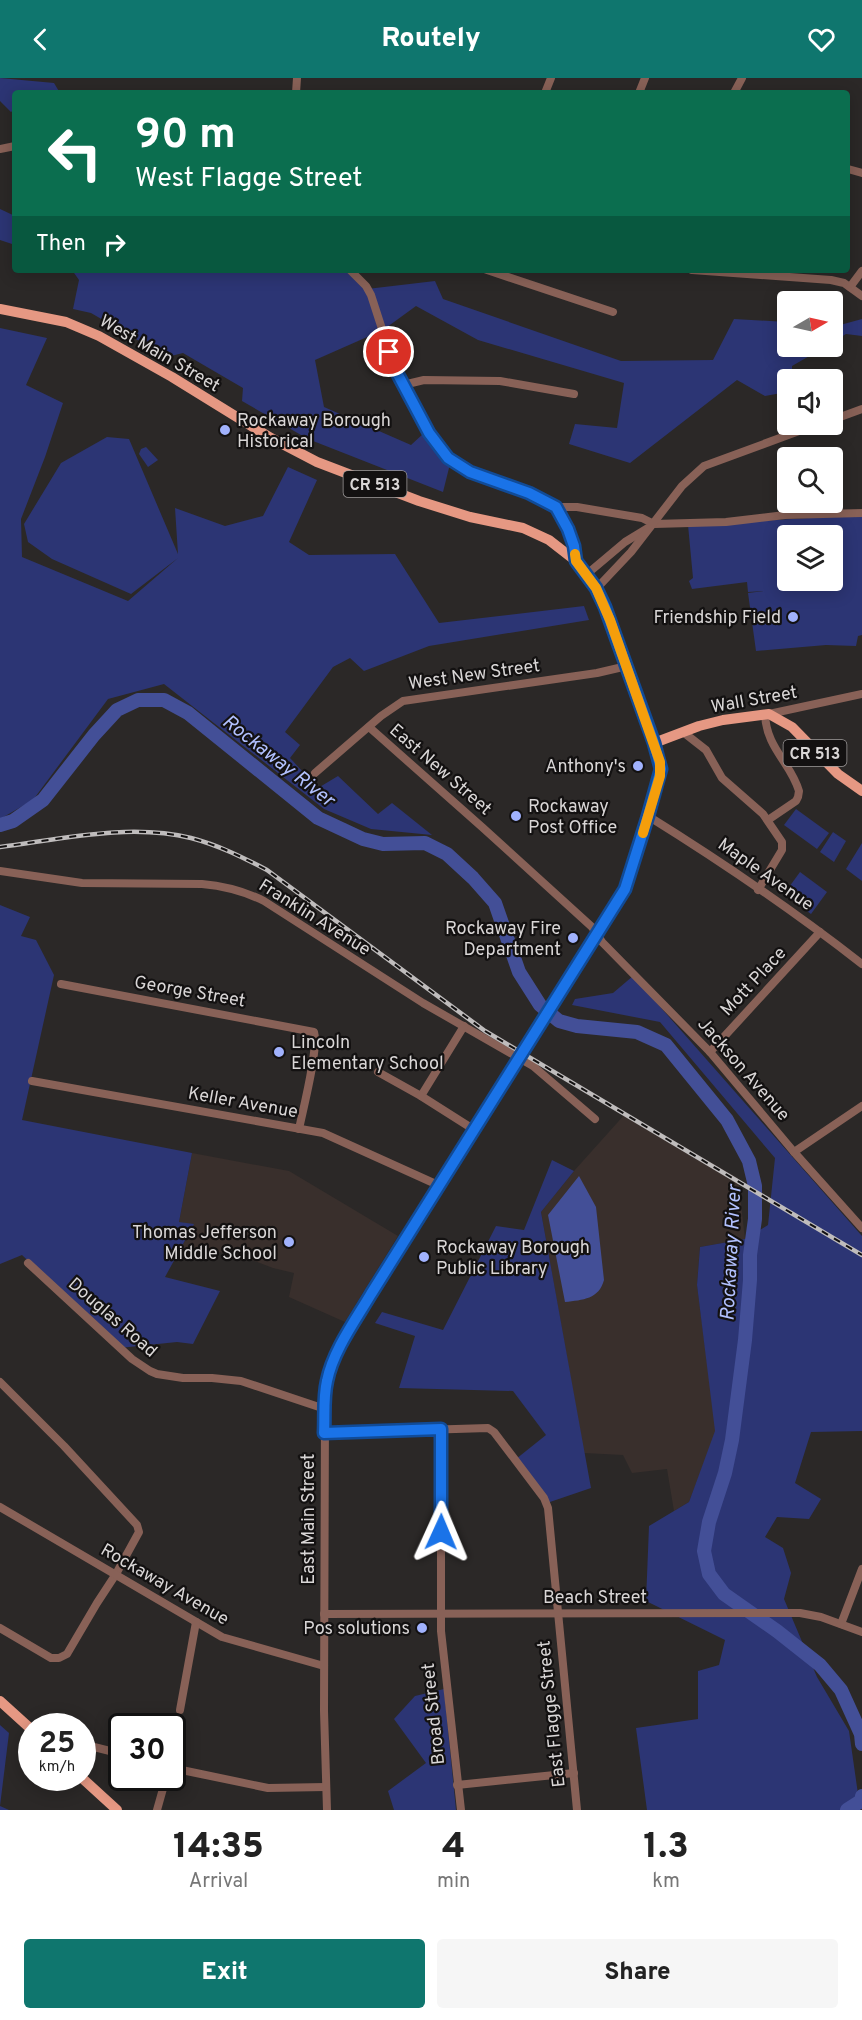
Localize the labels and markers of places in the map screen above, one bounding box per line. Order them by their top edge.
pin [363,326,414,377]
place label: Rockaway Borough Historical [237,410,391,454]
marker: Rockaway Borough Historical [218,423,232,437]
place label: Friendship Field [654,607,781,630]
marker: Friendship Field [786,610,800,624]
place label: Anthony's [545,756,626,779]
marker: Anthony's [631,759,645,773]
place label: Rockaway Post Office [528,796,617,840]
marker: Rockaway Post Office [509,809,523,823]
place label: Rockaway Fire Department [445,918,561,962]
marker: Rockaway Fire Department [566,931,580,945]
place label: Lincoln Elementary School [291,1032,444,1076]
marker: Lincoln Elementary School [272,1045,286,1059]
place label: Thomas Jefferson Middle School [132,1222,277,1266]
marker: Thomas Jefferson Middle School [282,1235,296,1249]
place label: Rockaway Borough Public Library [436,1237,590,1281]
marker: Rockaway Borough Public Library [417,1250,431,1264]
place label: Pos solutions [303,1618,410,1641]
marker: Pos solutions [415,1621,429,1635]

